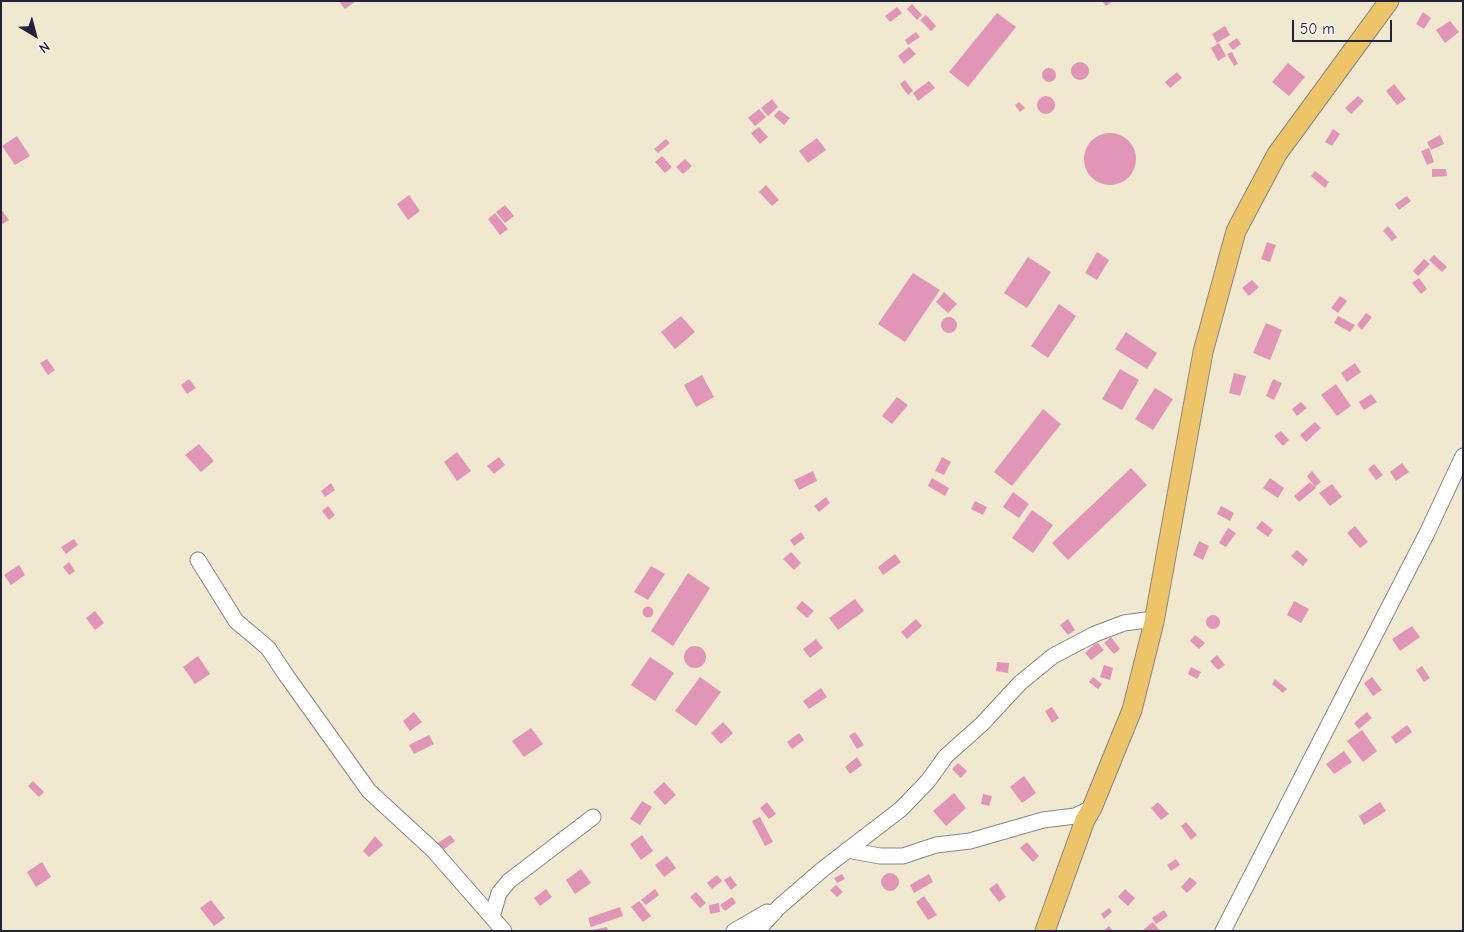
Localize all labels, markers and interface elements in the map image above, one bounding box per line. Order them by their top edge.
north arrow [10,10,60,60]
scale bar [1294,10,1394,42]
text: 50 m [1300,20,1335,38]
text: N [36,38,53,57]

